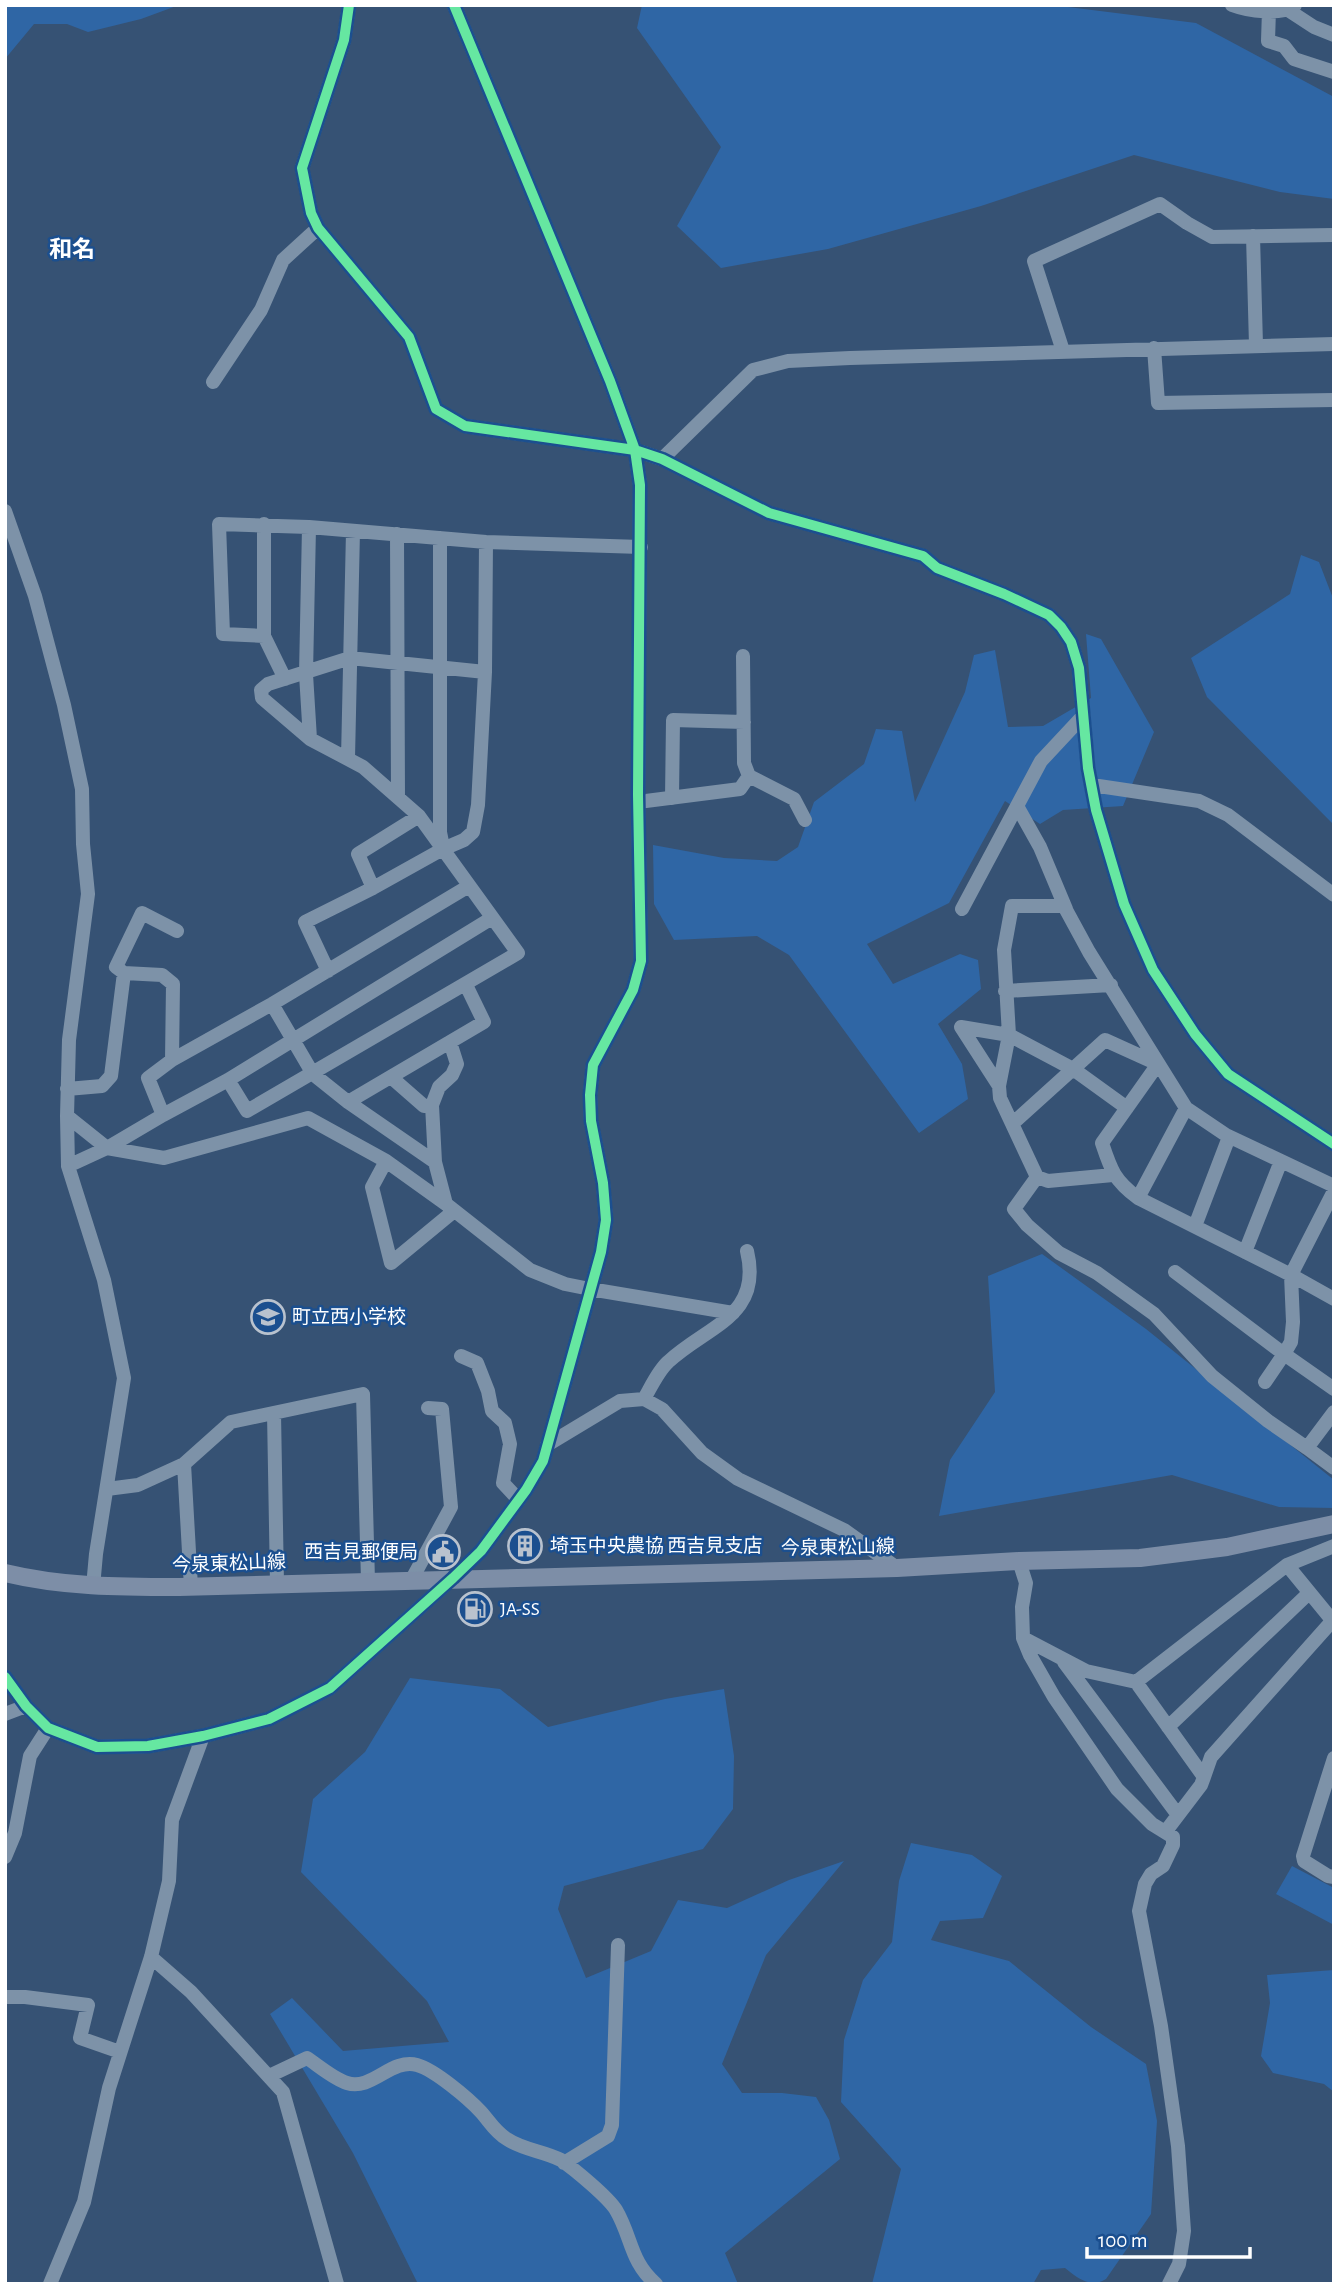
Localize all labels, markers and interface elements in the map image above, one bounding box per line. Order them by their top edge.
district label: 和名 [49,237,95,262]
school or university icon: 町立西小学校 [249,1298,287,1336]
place label: 町立西小学校 [292,1306,406,1327]
building icon: 埼玉中央農協 西吉見支店 [506,1527,544,1565]
public building icon: 西吉見郵便局 [424,1533,462,1571]
place label: 埼玉中央農協 西吉見支店 [550,1535,762,1556]
street label: 今泉東松山線 [781,1536,895,1558]
place label: 西吉見郵便局 [304,1541,418,1562]
street label: 今泉東松山線 [172,1551,286,1575]
fuel station icon: JA-SS [456,1590,494,1628]
place label: JA-SS [500,1600,540,1619]
scale bar [1087,2216,1250,2260]
text: 100 m [1098,2230,1148,2251]

